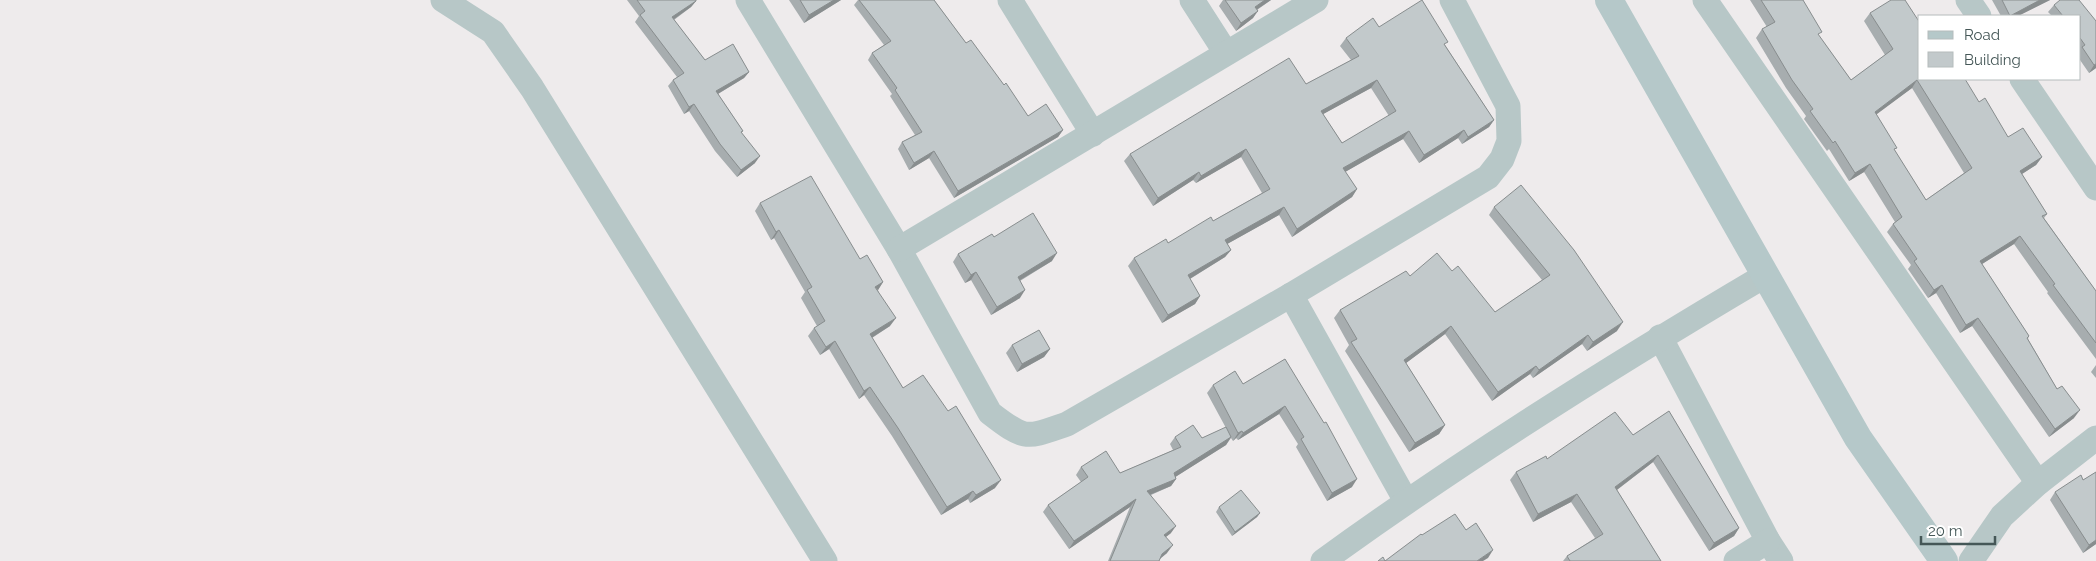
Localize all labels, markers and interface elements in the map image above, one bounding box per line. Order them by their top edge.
legend [1918,15,2081,80]
text: Road [1964,26,2000,44]
text: Building [1964,51,2021,69]
scale bar [1921,514,1995,546]
text: 20 m [1928,522,1963,540]

